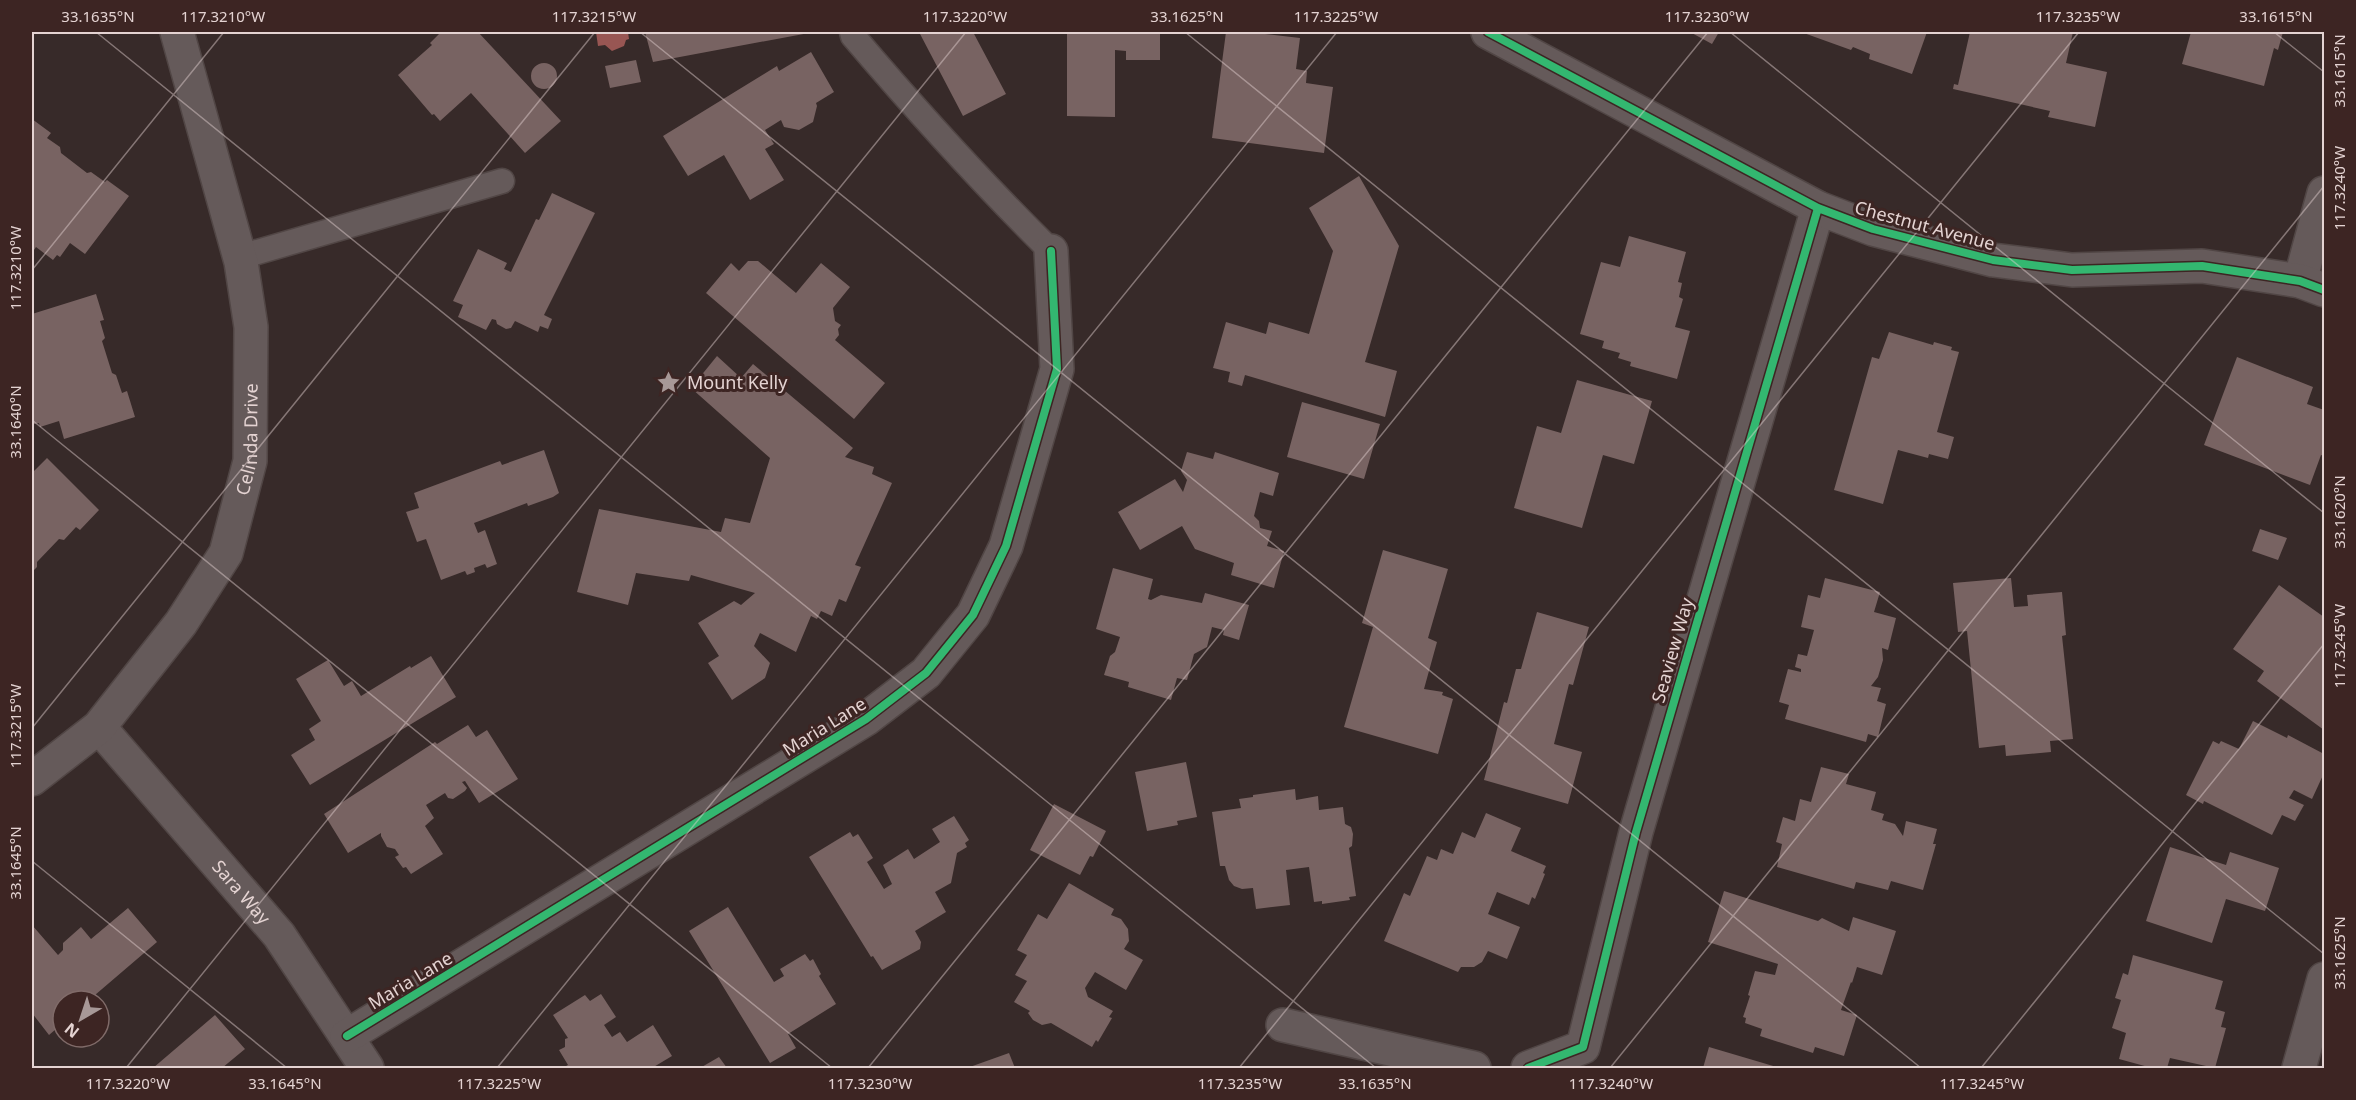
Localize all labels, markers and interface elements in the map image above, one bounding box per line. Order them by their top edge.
text: 33.1635°N [61,6,135,26]
text: 117.3210°W [181,6,265,26]
text: 117.3215°W [552,6,636,26]
text: 117.3220°W [923,6,1007,26]
text: 33.1625°N [1150,6,1224,26]
text: 117.3225°W [1294,6,1378,26]
text: 117.3230°W [1665,6,1749,26]
text: 117.3235°W [2036,6,2120,26]
text: 33.1615°N [2239,6,2313,26]
text: 33.1615°N [2329,34,2349,108]
text: 117.3240°W [2329,146,2349,230]
street label: Chestnut Avenue [1852,195,1998,255]
text: 117.3210°W [5,226,25,310]
place icon: Mount Kelly [656,369,682,395]
place label: Mount Kelly [687,370,788,394]
street label: Celinda Drive [230,383,263,498]
text: 33.1640°N [5,385,25,459]
text: 33.1620°N [2329,475,2349,549]
street label: Seaview Way [1646,594,1699,705]
text: 117.3245°W [2329,604,2349,688]
text: 117.3215°W [5,684,25,768]
street label: Maria Lane [778,691,870,761]
text: 33.1645°N [5,826,25,900]
street label: Sara Way [207,855,277,930]
text: 33.1625°N [2329,916,2349,990]
street label: Maria Lane [363,945,457,1015]
north arrow [51,989,111,1049]
text: N [60,1018,84,1043]
text: 117.3220°W [86,1073,170,1093]
text: 33.1645°N [248,1073,322,1093]
text: 117.3225°W [457,1073,541,1093]
text: 117.3230°W [828,1073,912,1093]
text: 117.3235°W [1198,1073,1282,1093]
text: 33.1635°N [1338,1073,1412,1093]
text: 117.3240°W [1569,1073,1653,1093]
text: 117.3245°W [1940,1073,2024,1093]

